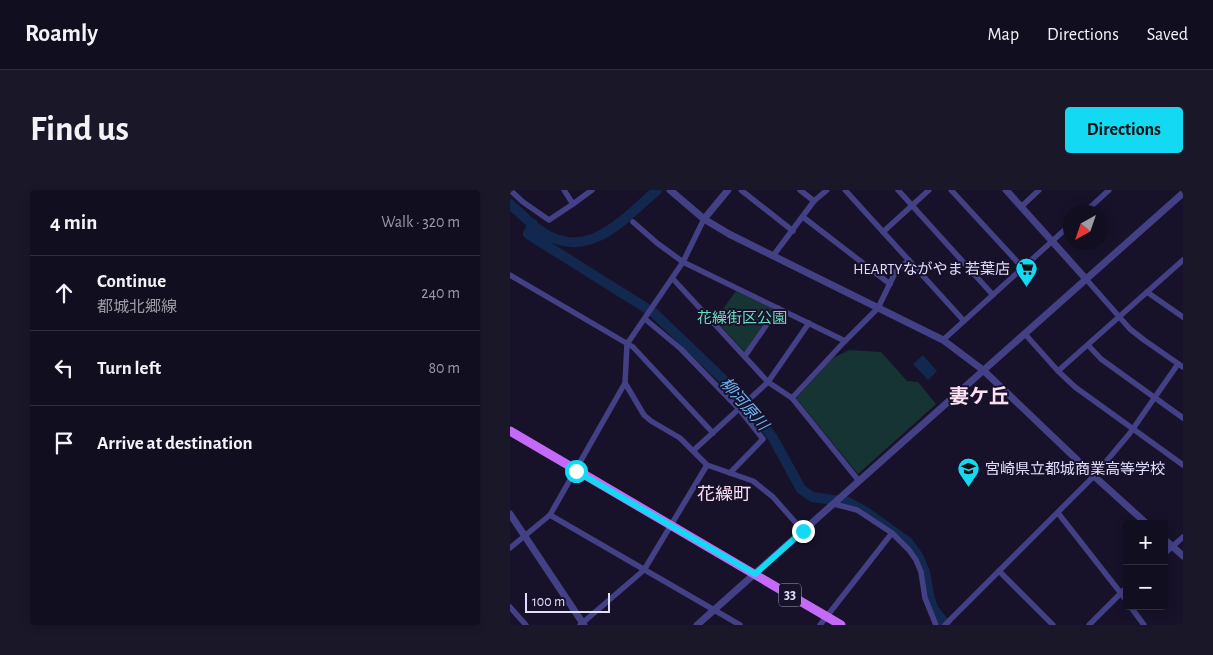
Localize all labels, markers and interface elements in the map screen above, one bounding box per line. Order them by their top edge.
text: Roamly [25,22,98,46]
text: Map [988,26,1019,44]
text: Directions [1047,26,1119,44]
text: Saved [1147,26,1188,44]
button: Directions [1065,107,1183,153]
text: Find us [30,112,129,147]
north arrow [1063,205,1108,250]
text: 4 min [50,212,97,233]
text: Walk · 320 m [381,214,460,230]
supermarket icon: HEARTYながやま 若葉店 [1014,257,1038,288]
place label: HEARTYながやま 若葉店 [853,261,1010,277]
text: Continue [97,272,166,291]
icon: ahead [50,279,78,307]
text: 240 m [421,285,460,301]
text: 都城北郷線 [97,299,177,315]
park label: 花繰街区公園 [697,310,787,326]
icon: left [50,354,78,382]
text: Turn left [97,359,161,378]
text: 80 m [429,360,460,376]
water label: 柳河原川 [717,374,773,435]
district label: 妻ケ丘 [949,386,1009,407]
icon: arrive [50,429,78,457]
text: Arrive at destination [97,434,253,453]
school or university icon: 宮崎県立都城商業高等学校 [957,457,981,488]
route start [565,460,588,483]
place label: 宮崎県立都城商業高等学校 [985,461,1165,477]
district label: 花繰町 [697,485,751,504]
route end [792,520,815,543]
map controls [1123,520,1168,610]
button: + [1123,520,1168,565]
button: − [1123,565,1168,610]
road number: 33 [779,584,801,606]
scale bar [525,590,610,613]
text: 100 m [532,595,565,609]

